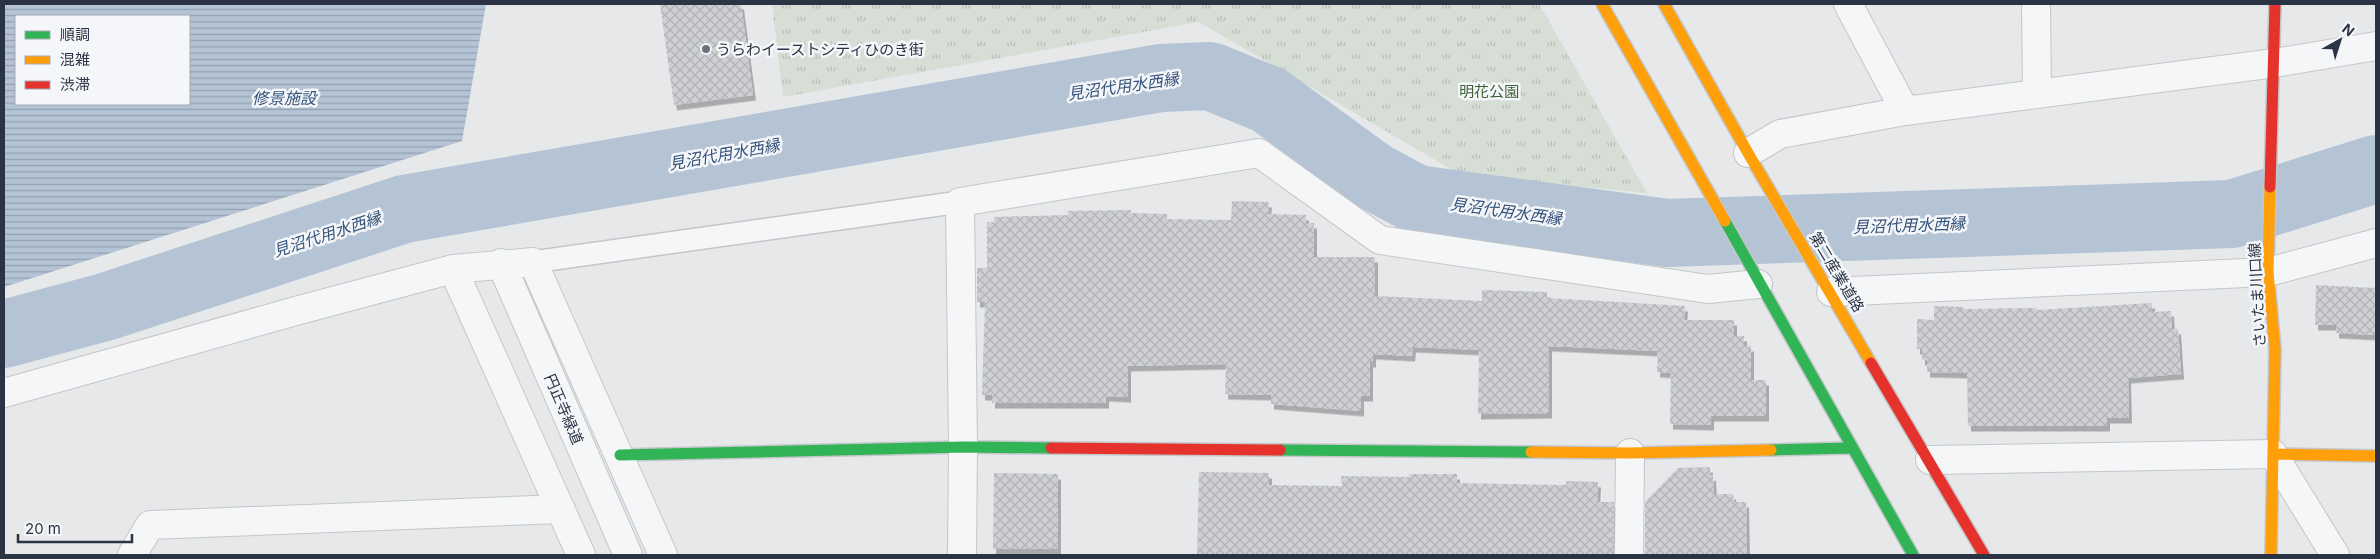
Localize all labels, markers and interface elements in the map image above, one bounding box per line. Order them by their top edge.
legend [15,15,190,105]
north arrow [2315,15,2365,65]
text: N [2339,20,2358,39]
text: 順調 [60,25,90,44]
place label: うらわイーストシティひのき街 [716,40,924,59]
marker: うらわイーストシティひのき街 [700,43,712,55]
text: 混雑 [60,50,90,69]
water label: 見沼代用水西縁 [1066,68,1182,104]
text: 渋滞 [60,75,90,94]
park label: 明花公園 [1459,82,1519,101]
water label: 修景施設 [252,88,318,108]
water label: 見沼代用水西縁 [667,134,783,174]
water label: 見沼代用水西縁 [1449,193,1565,229]
water label: 見沼代用水西縁 [271,207,385,261]
water label: 見沼代用水西縁 [1853,213,1967,237]
street label: 第二産業道路 [1806,229,1868,315]
street label: さいたま川口線 [2245,242,2269,348]
street label: 円正寺緑道 [541,371,587,447]
scale bar [18,512,131,544]
text: 20 m [25,519,61,538]

